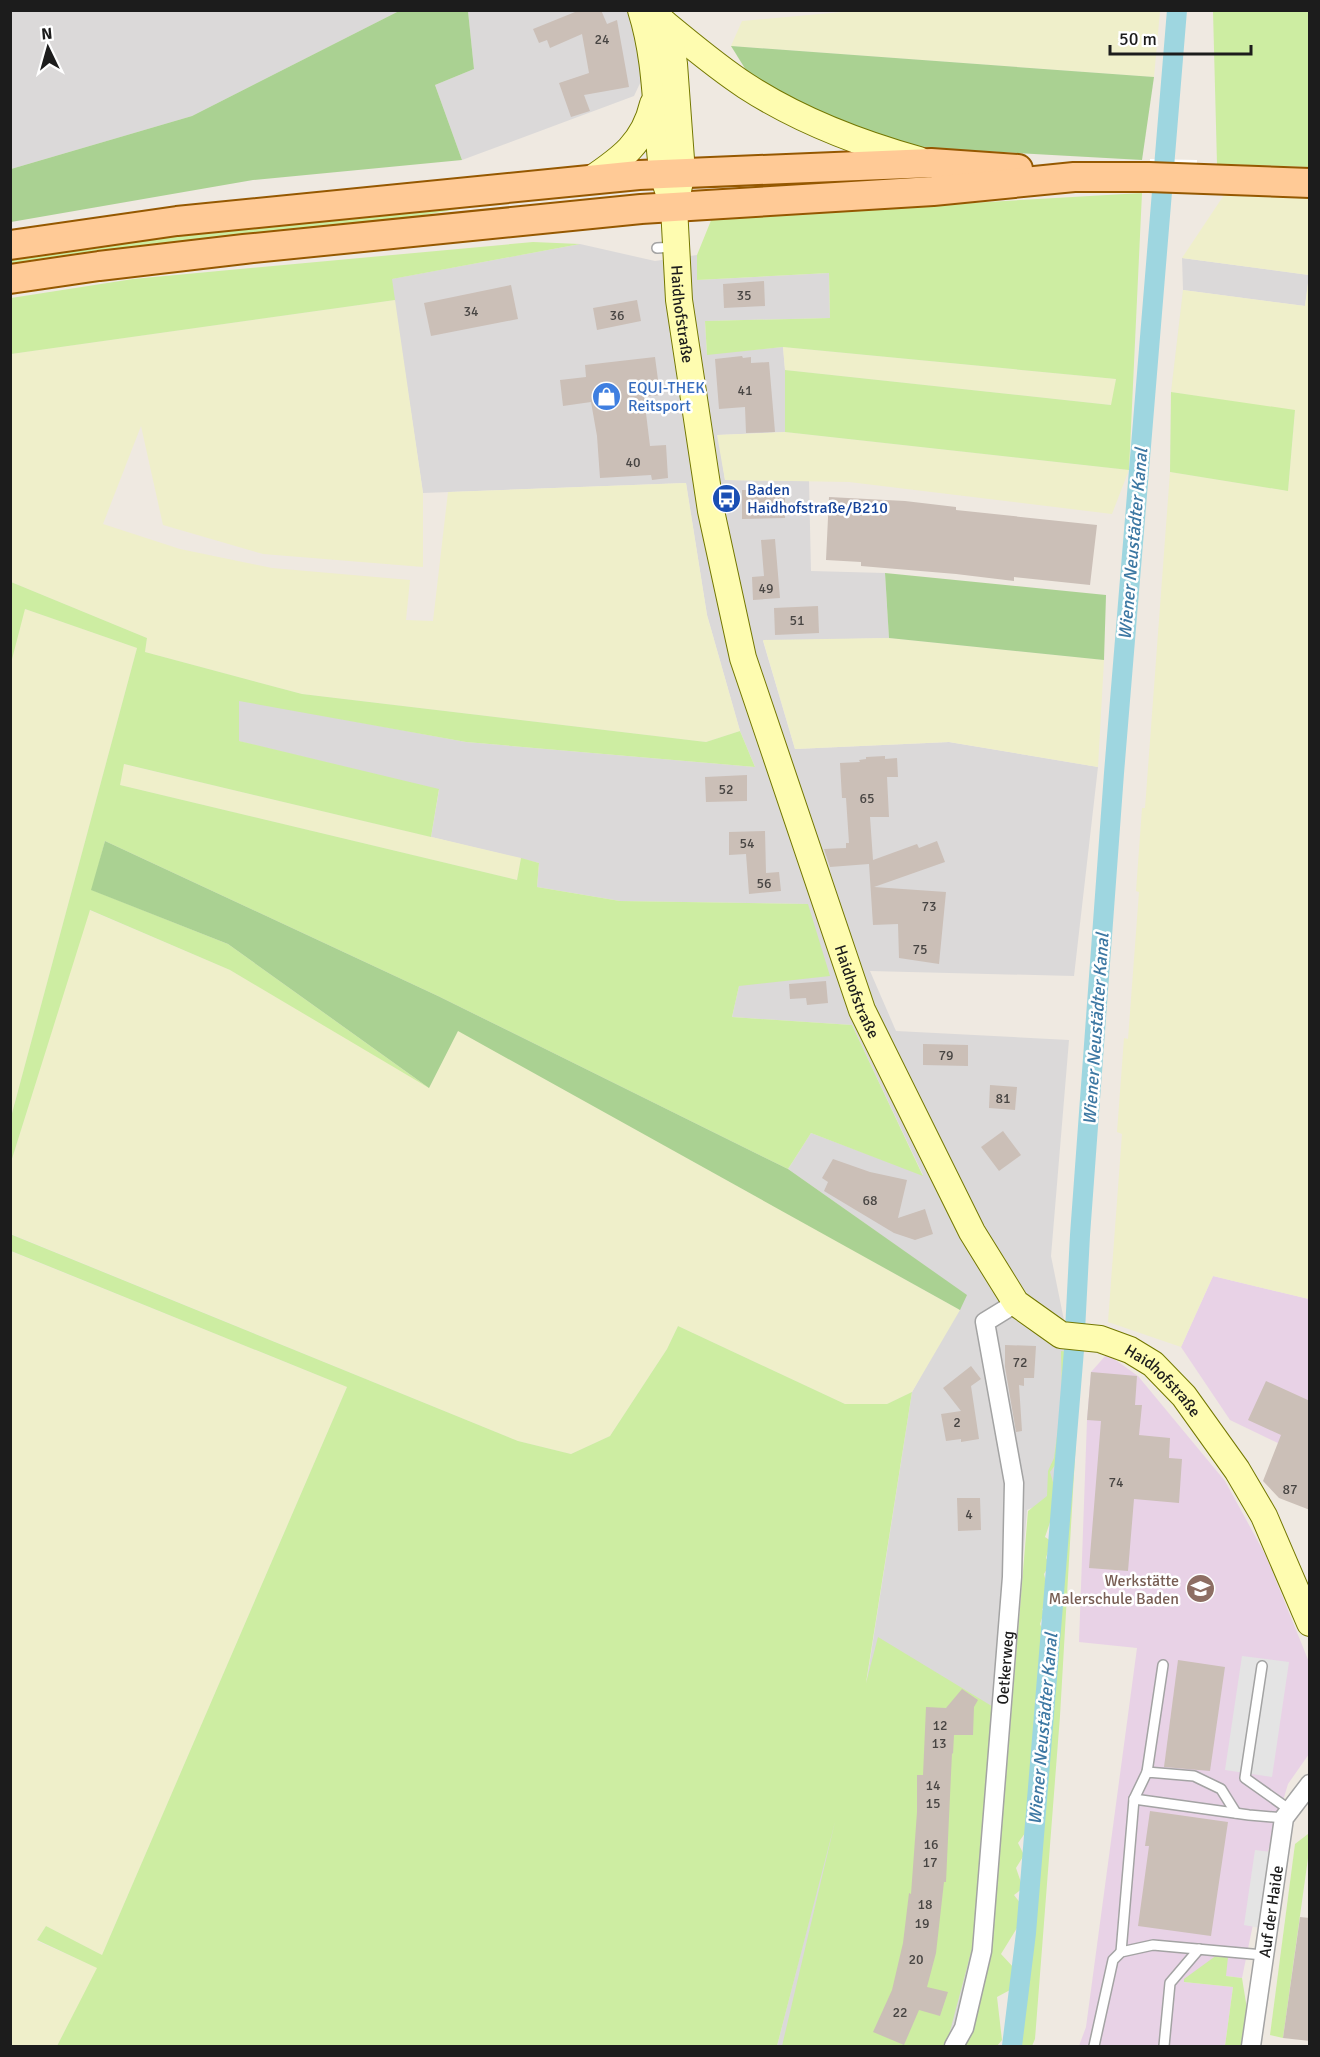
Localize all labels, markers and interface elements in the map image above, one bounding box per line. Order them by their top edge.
north arrow [18,18,78,78]
scale bar [1110,18,1251,56]
text: N [40,24,53,45]
text: 50 m [1119,28,1157,50]
house number: 24 [594,31,610,48]
street label: Haidhofstraße [666,265,697,365]
house number: 35 [736,287,752,304]
house number: 34 [463,303,479,320]
house number: 36 [609,307,625,324]
place label: EQUI-THEK Reitsport [628,378,705,416]
shop icon: EQUI-THEK Reitsport [591,380,623,412]
house number: 41 [737,382,753,399]
water label: Wiener Neustädter Kanal [1114,446,1152,641]
house number: 40 [625,454,641,471]
place label: Baden Haidhofstraße/B210 [747,480,888,518]
bus stop icon: Baden Haidhofstraße/B210 [710,482,742,514]
house number: 49 [758,580,774,597]
house number: 51 [789,612,805,629]
house number: 52 [718,781,734,798]
house number: 65 [859,790,875,807]
house number: 54 [739,835,755,852]
house number: 56 [756,875,772,892]
house number: 73 [921,898,937,915]
water label: Wiener Neustädter Kanal [1078,931,1114,1126]
house number: 75 [912,941,928,958]
street label: Haidhofstraße [830,942,883,1042]
house number: 79 [938,1047,954,1064]
house number: 81 [995,1090,1011,1107]
house number: 68 [862,1192,878,1209]
street label: Haidhofstraße [1121,1340,1205,1421]
house number: 72 [1012,1354,1028,1371]
house number: 2 [953,1414,961,1431]
house number: 74 [1108,1474,1124,1491]
house number: 87 [1282,1481,1298,1498]
house number: 4 [965,1506,973,1523]
place label: Werkstätte Malerschule Baden [1049,1571,1179,1609]
school or university icon: Werkstätte Malerschule Baden [1184,1573,1216,1605]
street label: Oetkerweg [993,1630,1019,1705]
water label: Wiener Neustädter Kanal [1024,1631,1062,1826]
house number: 12 [932,1717,948,1734]
house number: 13 [931,1735,947,1752]
house number: 14 [925,1777,941,1794]
house number: 15 [925,1795,941,1812]
house number: 16 [923,1836,939,1853]
house number: 17 [922,1854,938,1871]
street label: Auf der Haide [1255,1864,1288,1959]
house number: 18 [917,1896,933,1913]
house number: 19 [914,1915,930,1932]
house number: 20 [908,1951,924,1968]
house number: 22 [892,2004,908,2021]

